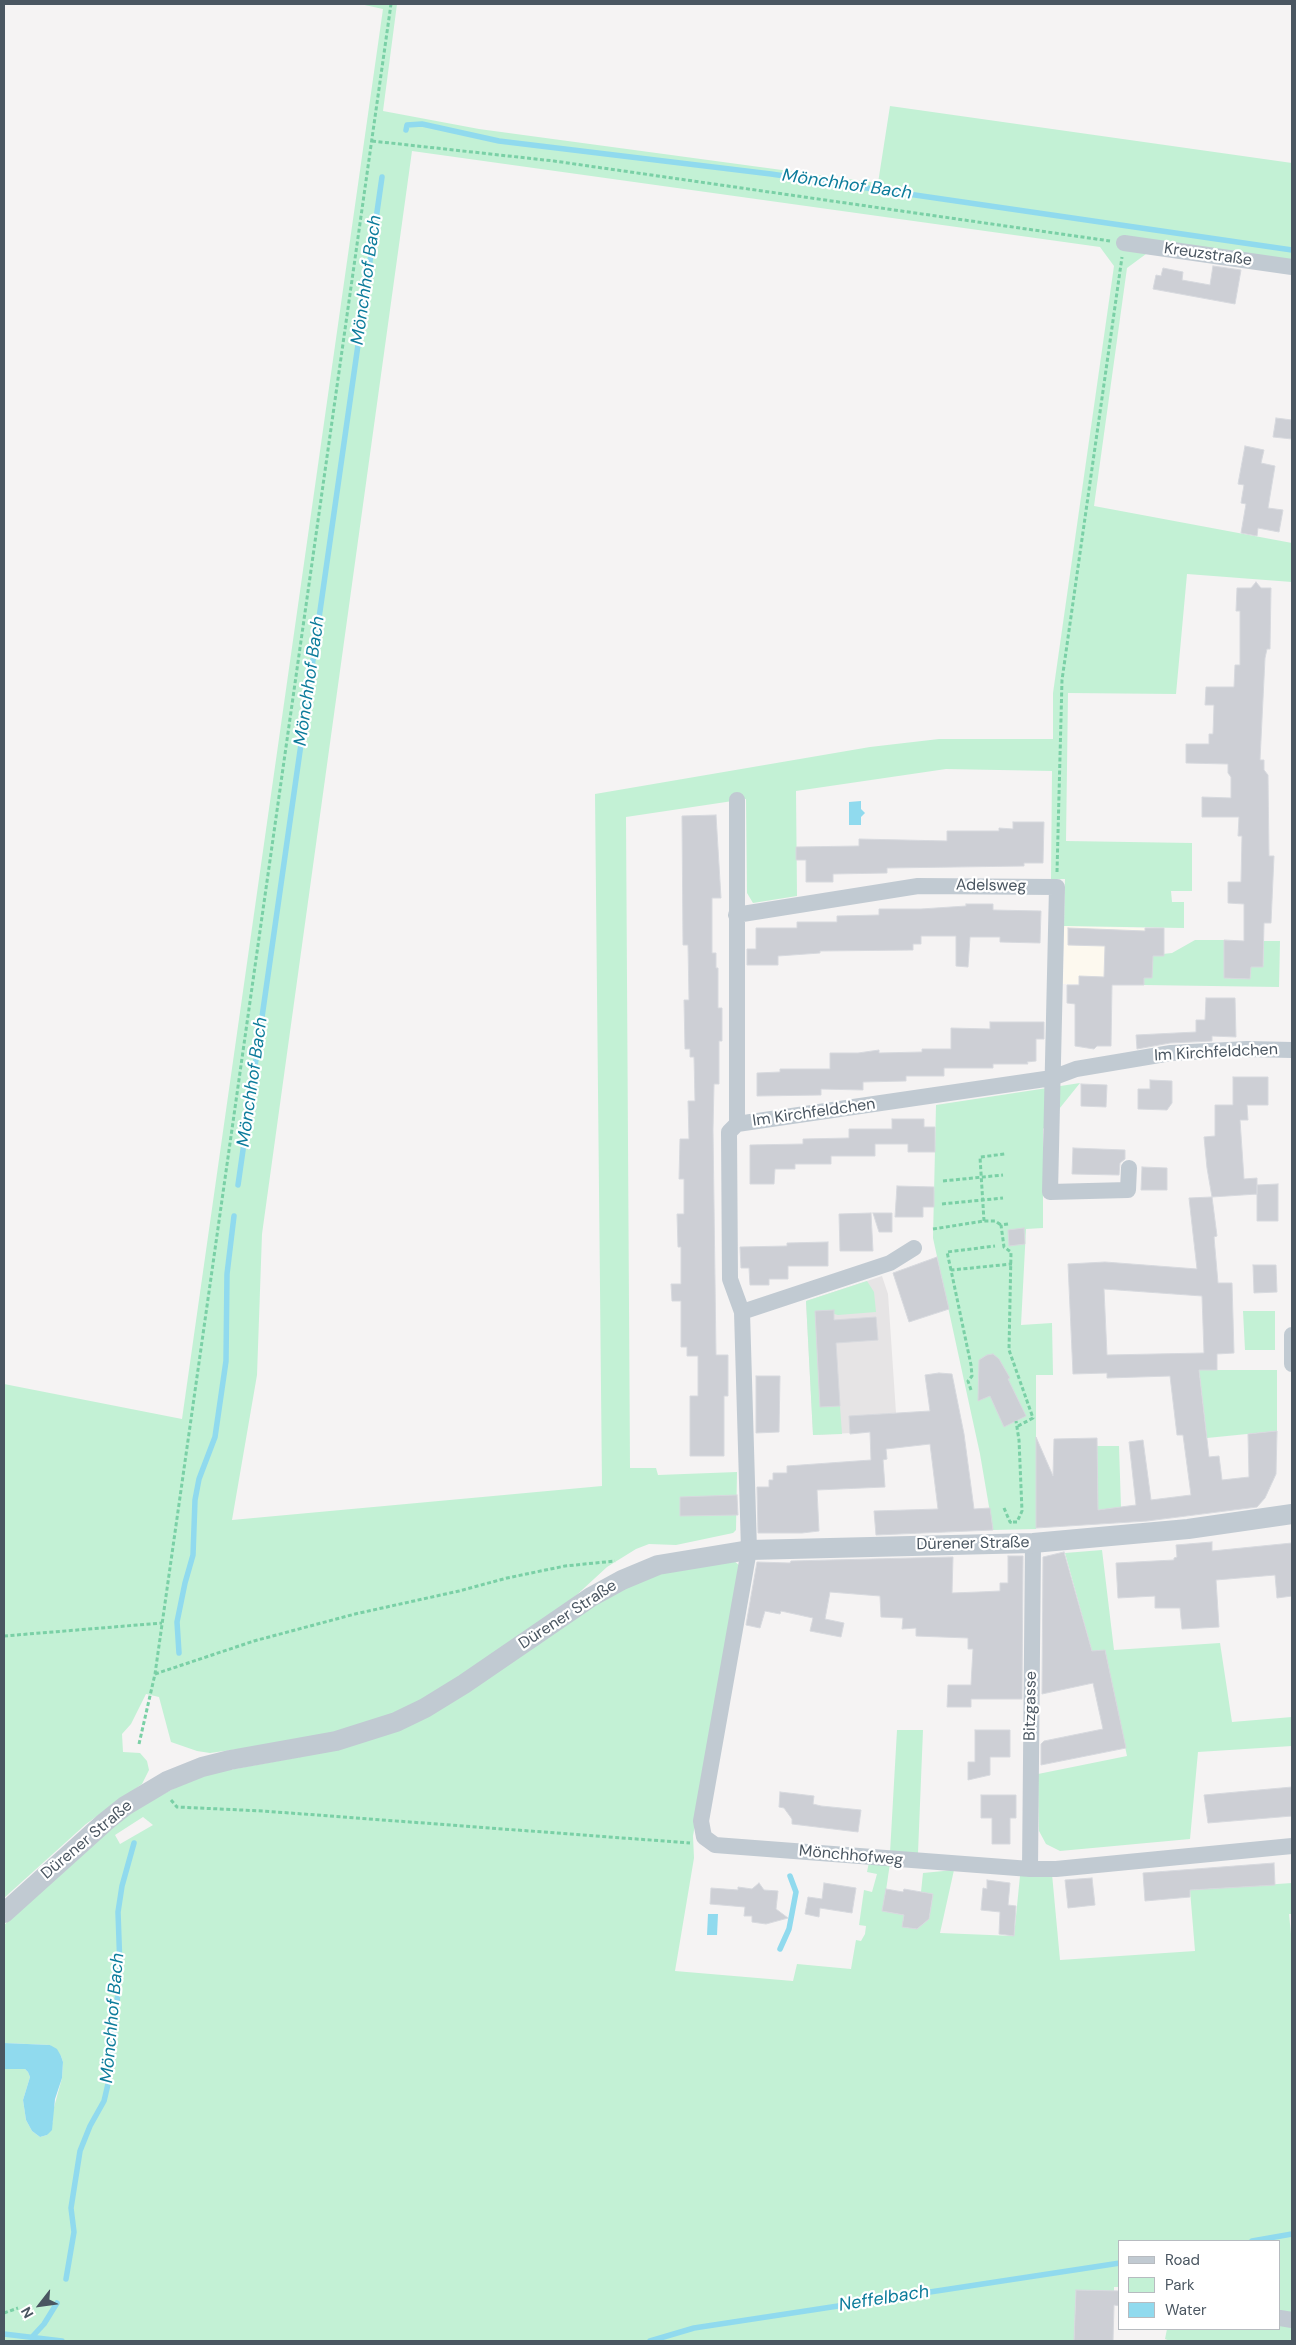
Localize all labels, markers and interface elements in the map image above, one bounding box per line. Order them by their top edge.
water label: Mönchhof Bach [781,165,913,205]
water label: Mönchhof Bach [347,214,387,346]
street label: Kreuzstraße [1163,239,1253,271]
water label: Mönchhof Bach [290,615,330,747]
street label: Adelsweg [956,876,1026,896]
water label: Mönchhof Bach [233,1016,273,1148]
street label: Im Kirchfeldchen [1154,1040,1278,1066]
street label: Im Kirchfeldchen [751,1095,877,1131]
street label: Dürener Straße [916,1533,1030,1555]
street label: Dürener Straße [515,1576,621,1654]
street label: Bitzgasse [1021,1671,1041,1741]
street label: Dürener Straße [38,1796,136,1884]
street label: Mönchhofweg [798,1842,904,1870]
water label: Mönchhof Bach [97,1952,129,2084]
legend [1118,2240,1281,2330]
text: Road [1165,2250,1200,2270]
text: Park [1165,2275,1195,2295]
north arrow [15,2280,65,2330]
water label: Neffelbach [837,2281,931,2317]
text: Water [1165,2300,1206,2320]
text: N [17,2304,37,2321]

